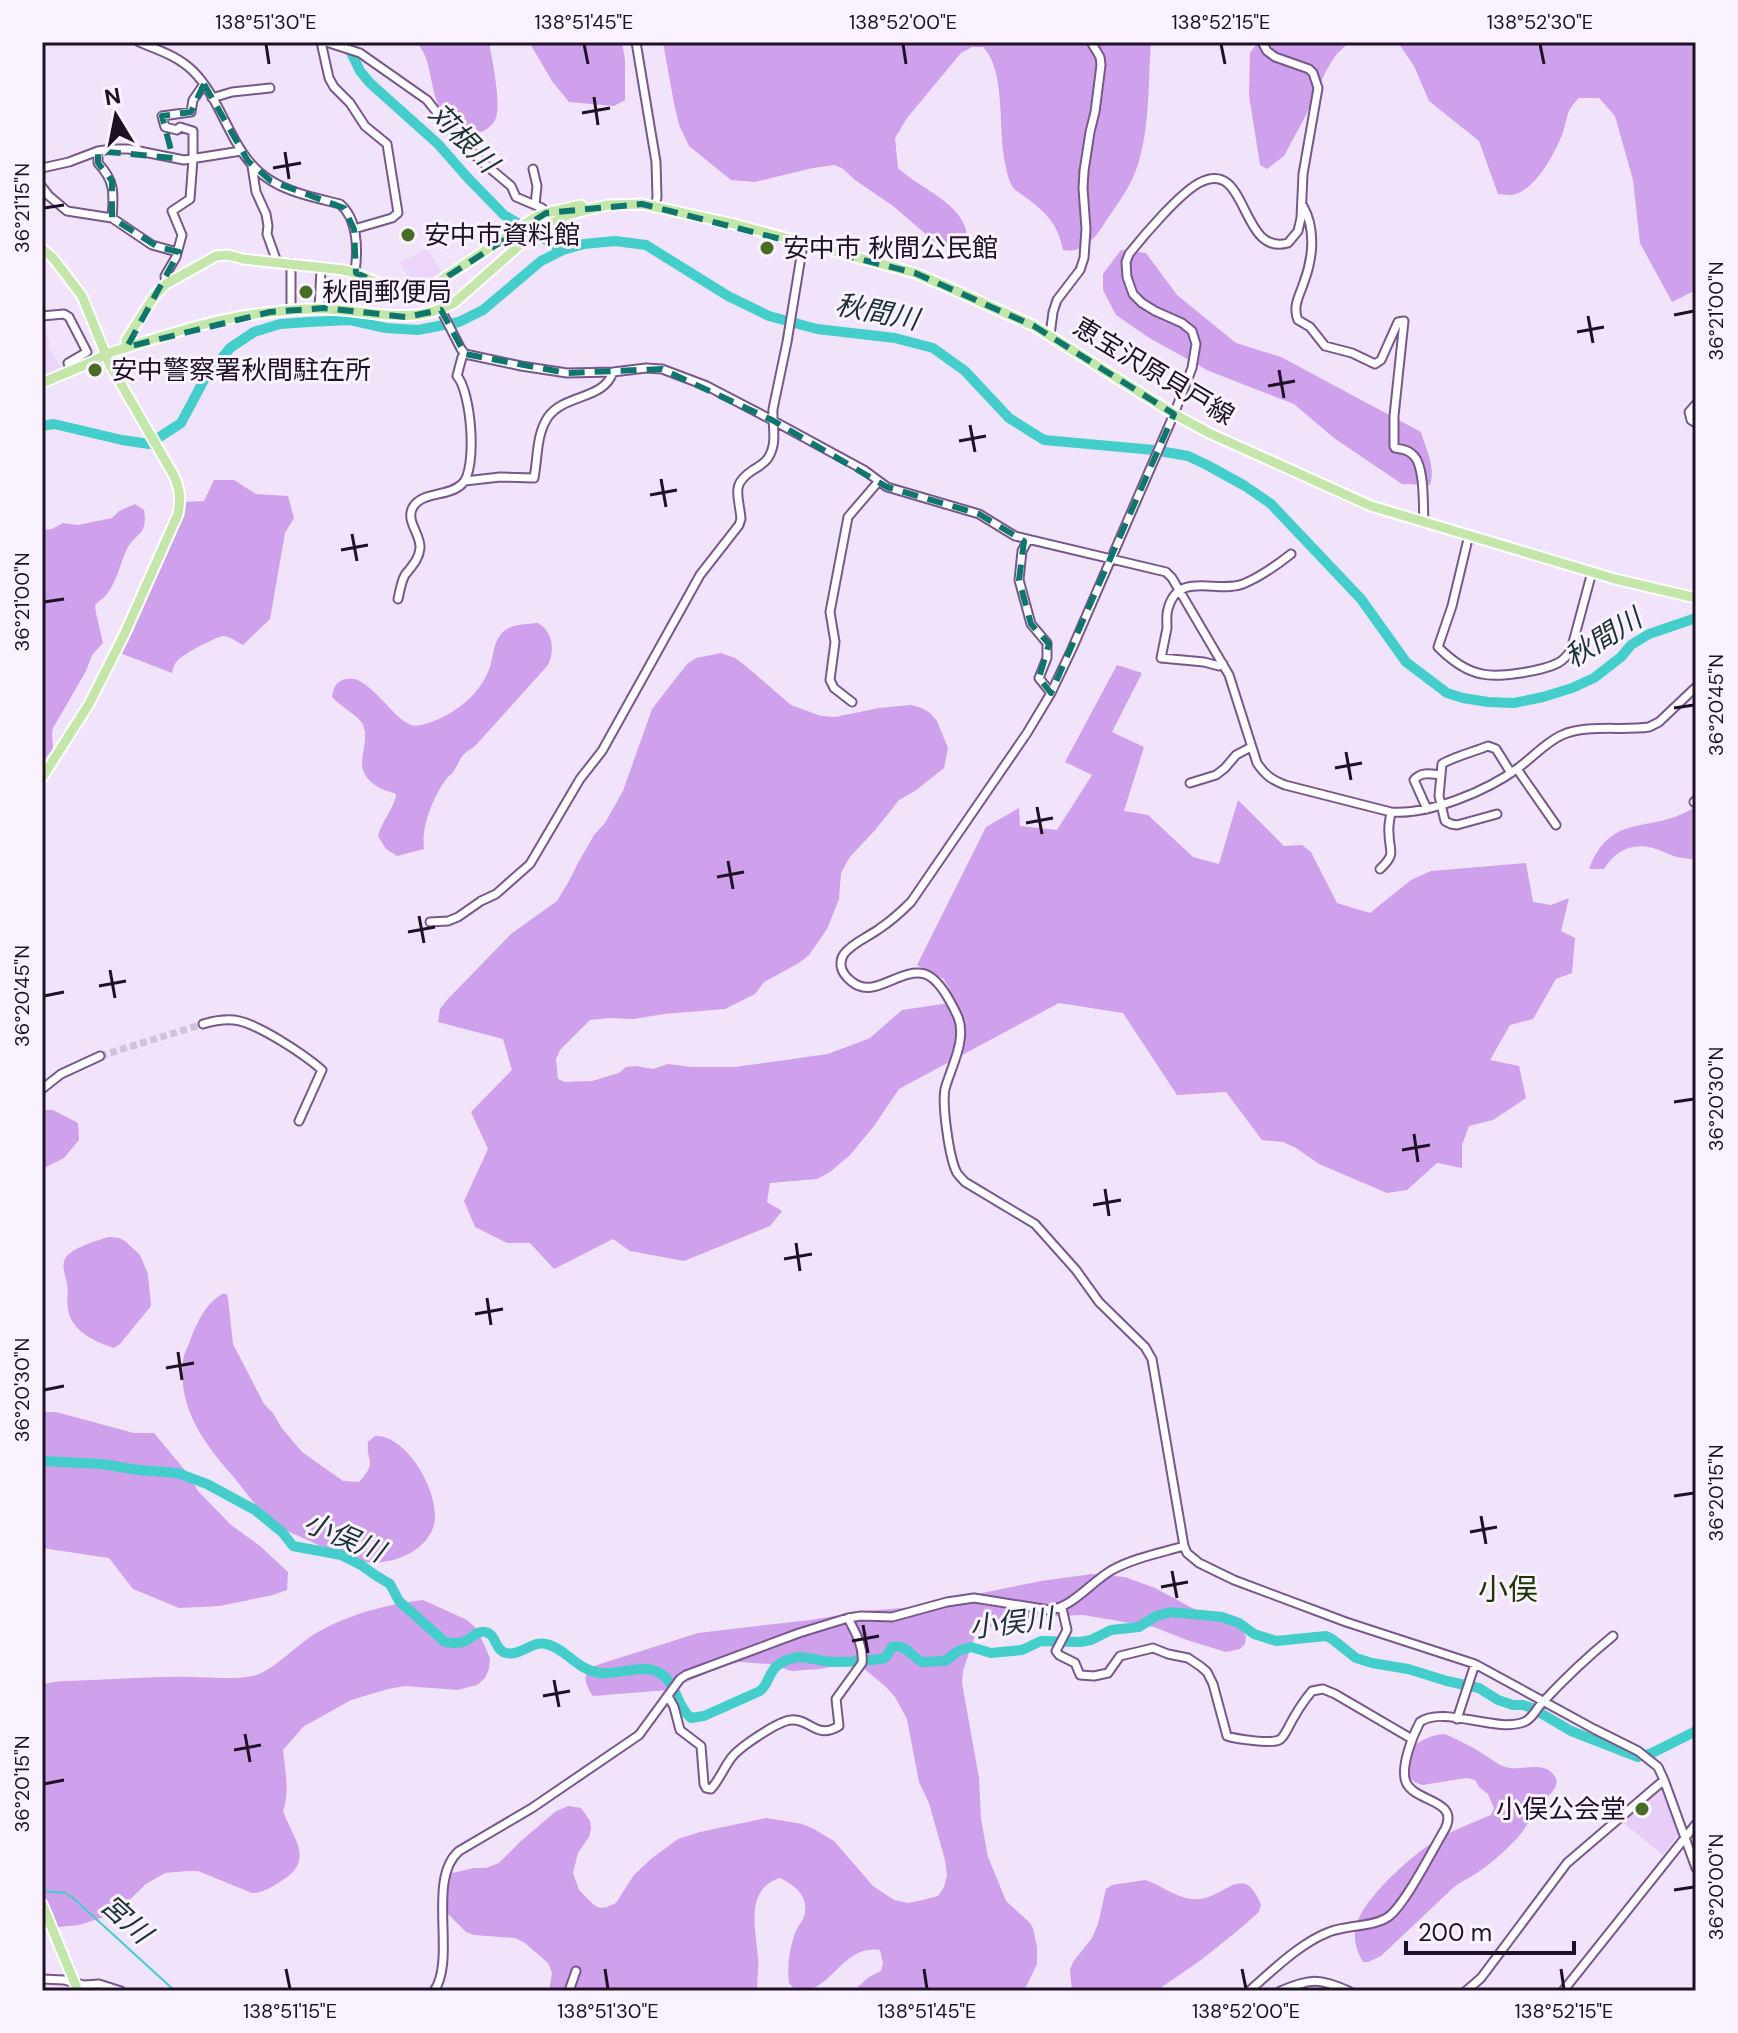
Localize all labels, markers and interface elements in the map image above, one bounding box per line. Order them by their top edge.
text: 138°51'30"E [215,9,317,35]
text: 138°51'45"E [535,9,633,35]
text: 138°52'00"E [849,9,957,35]
text: 138°52'15"E [1172,9,1270,35]
text: 138°52'30"E [1487,9,1593,35]
north arrow [76,76,156,156]
text: N [102,81,123,112]
water label: 苅根川 [420,95,508,183]
text: 36°21'15"N [9,163,35,253]
place label: 安中市資料館 [424,218,580,252]
marker: 安中市資料館 [399,226,417,244]
place label: 安中市 秋間公民館 [783,231,998,265]
marker: 安中市 秋間公民館 [758,239,776,257]
text: 36°21'00"N [1703,261,1729,361]
place label: 秋間郵便局 [322,275,452,309]
marker: 秋間郵便局 [297,283,315,301]
water label: 秋間川 [832,286,925,339]
street label: 恵宝沢原貝戸線 [1067,310,1241,432]
place label: 安中警察署秋間駐在所 [111,353,371,387]
marker: 安中警察署秋間駐在所 [86,361,104,379]
text: 36°21'00"N [9,552,35,652]
water label: 秋間川 [1558,598,1651,676]
text: 36°20'45"N [1703,654,1729,756]
text: 36°20'45"N [9,945,35,1047]
text: 36°20'30"N [1703,1047,1729,1151]
text: 36°20'30"N [9,1338,35,1442]
text: 36°20'15"N [1703,1444,1729,1542]
water label: 小俣川 [298,1504,393,1572]
district label: 小俣 [1478,1570,1538,1609]
water label: 小俣川 [967,1599,1058,1646]
text: 36°20'15"N [9,1735,35,1833]
place label: 小俣公会堂 [1496,1792,1626,1826]
marker: 小俣公会堂 [1633,1800,1651,1818]
text: 36°20'00"N [1703,1834,1729,1940]
water label: 宮川 [93,1887,161,1953]
scale bar [1406,1905,1574,1955]
text: 200 m [1418,1917,1492,1948]
text: 138°51'15"E [243,1998,337,2024]
text: 138°51'30"E [557,1998,659,2024]
text: 138°51'45"E [878,1998,976,2024]
text: 138°52'00"E [1192,1998,1300,2024]
text: 138°52'15"E [1515,1998,1613,2024]

